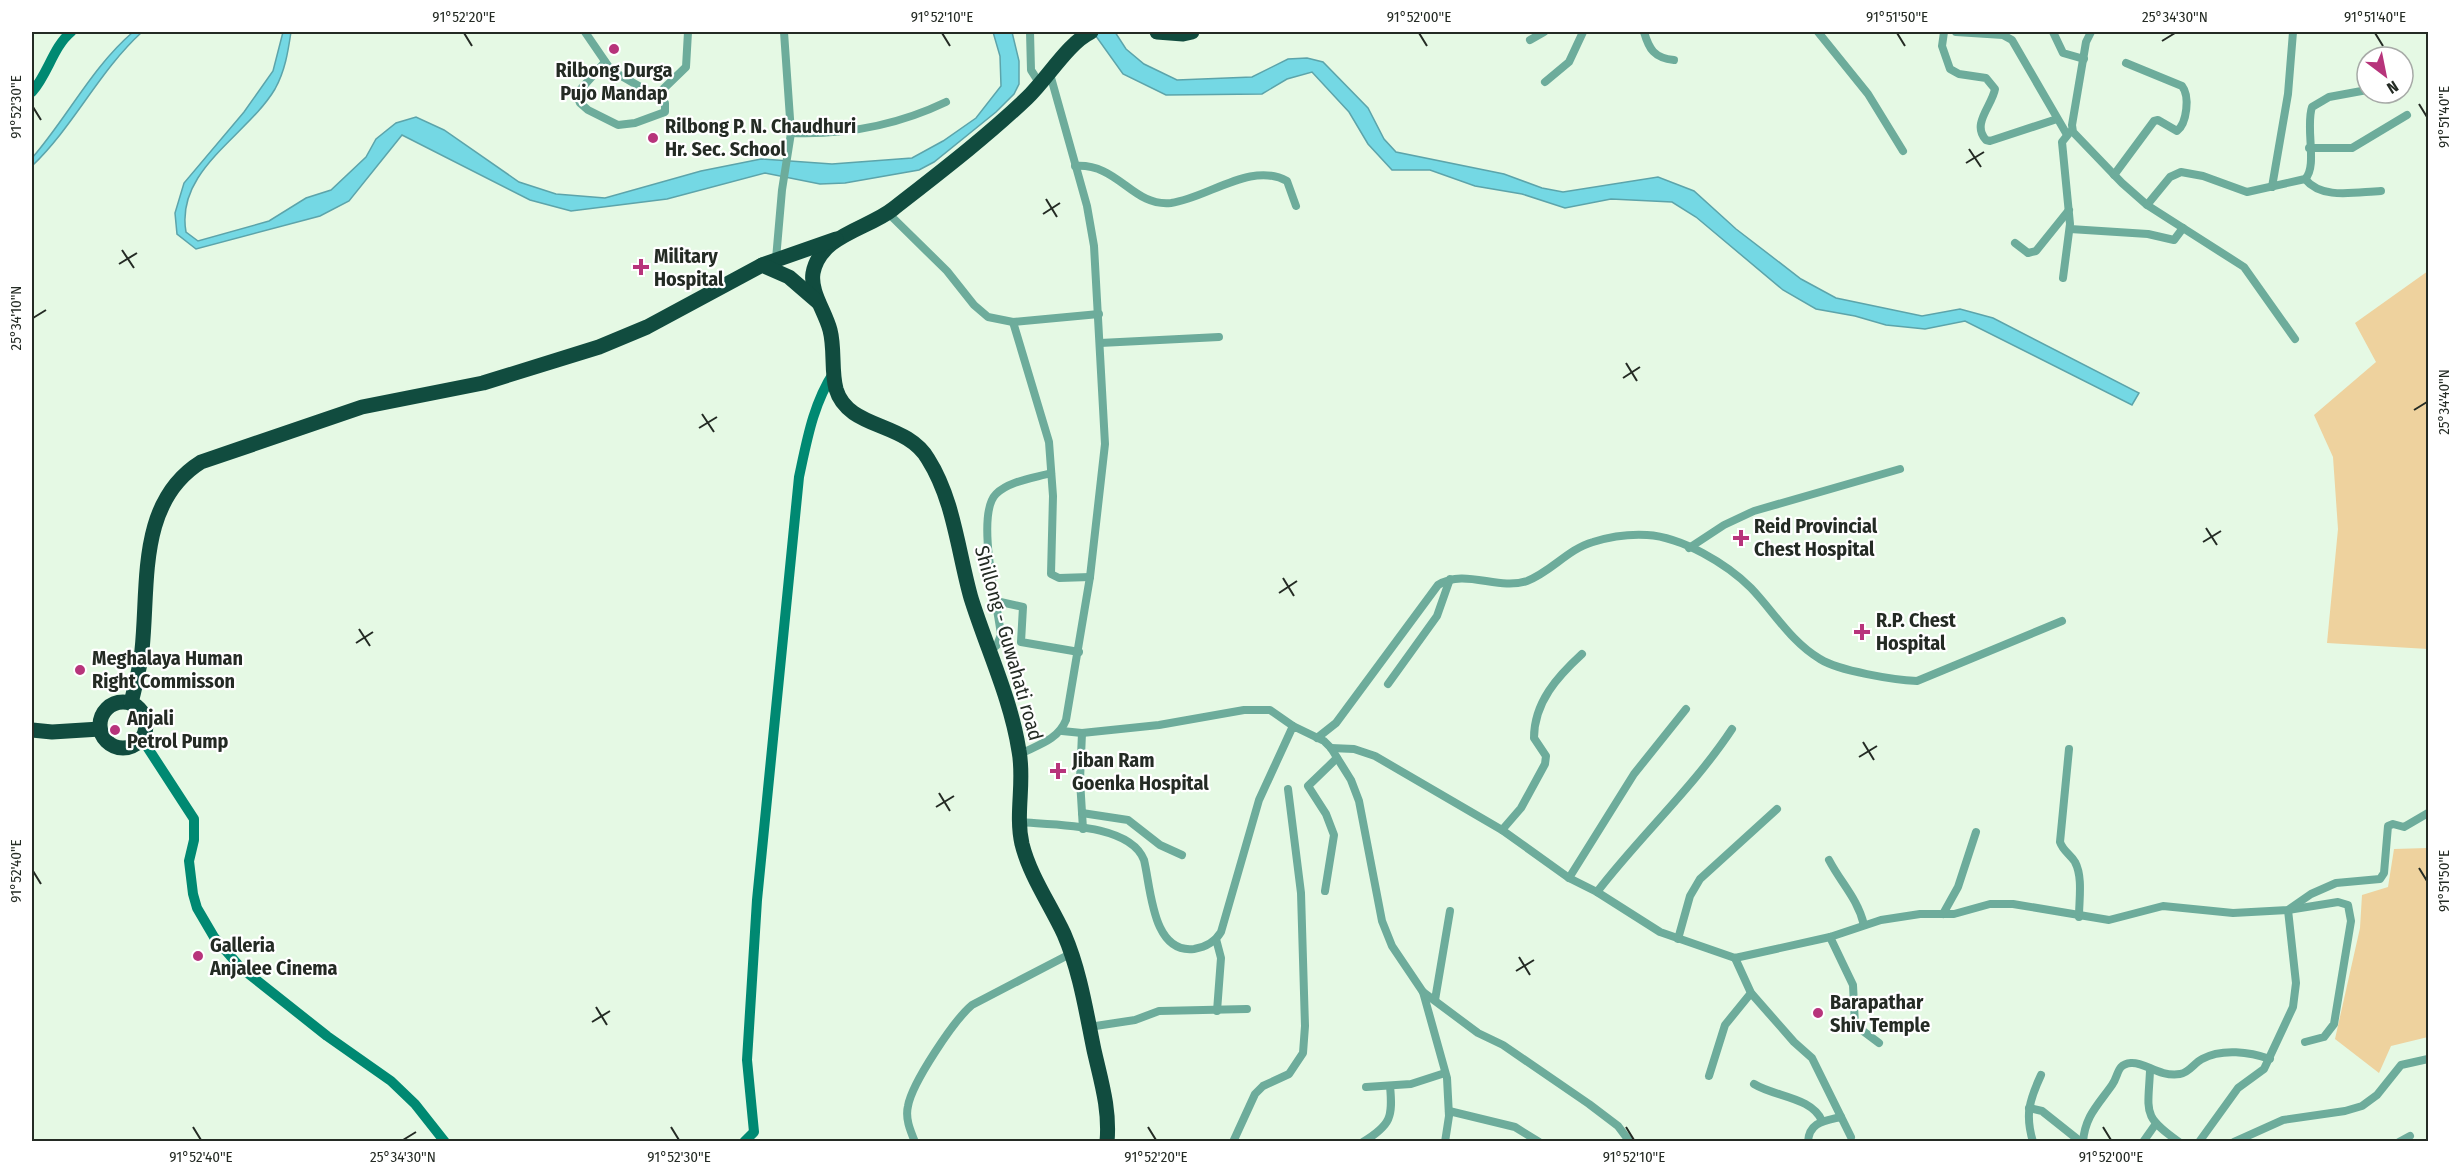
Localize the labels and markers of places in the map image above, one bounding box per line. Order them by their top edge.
marker: Rilbong Durga Pujo Mandap [607,42,621,56]
place label: Rilbong Durga Pujo Mandap [556,58,672,105]
place label: Rilbong P. N. Chaudhuri Hr. Sec. School [665,114,856,161]
marker: Rilbong P. N. Chaudhuri Hr. Sec. School [646,131,660,145]
place label: Military Hospital [654,244,724,291]
marker: Military Hospital [632,258,650,276]
place label: Reid Provincial Chest Hospital [1754,514,1878,561]
marker: Reid Provincial Chest Hospital [1732,529,1750,547]
place label: R.P. Chest Hospital [1876,608,1957,655]
marker: R.P. Chest Hospital [1853,623,1871,641]
place label: Meghalaya Human Right Commisson [92,646,243,693]
marker: Meghalaya Human Right Commisson [73,663,87,677]
place label: Anjali Petrol Pump [126,706,229,753]
marker: Anjali Petrol Pump [108,723,122,737]
place label: Jiban Ram Goenka Hospital [1071,748,1209,795]
marker: Jiban Ram Goenka Hospital [1049,762,1067,780]
place label: Galleria Anjalee Cinema [209,933,338,980]
marker: Galleria Anjalee Cinema [191,949,205,963]
place label: Barapathar Shiv Temple [1830,990,1930,1037]
marker: Barapathar Shiv Temple [1811,1006,1825,1020]

